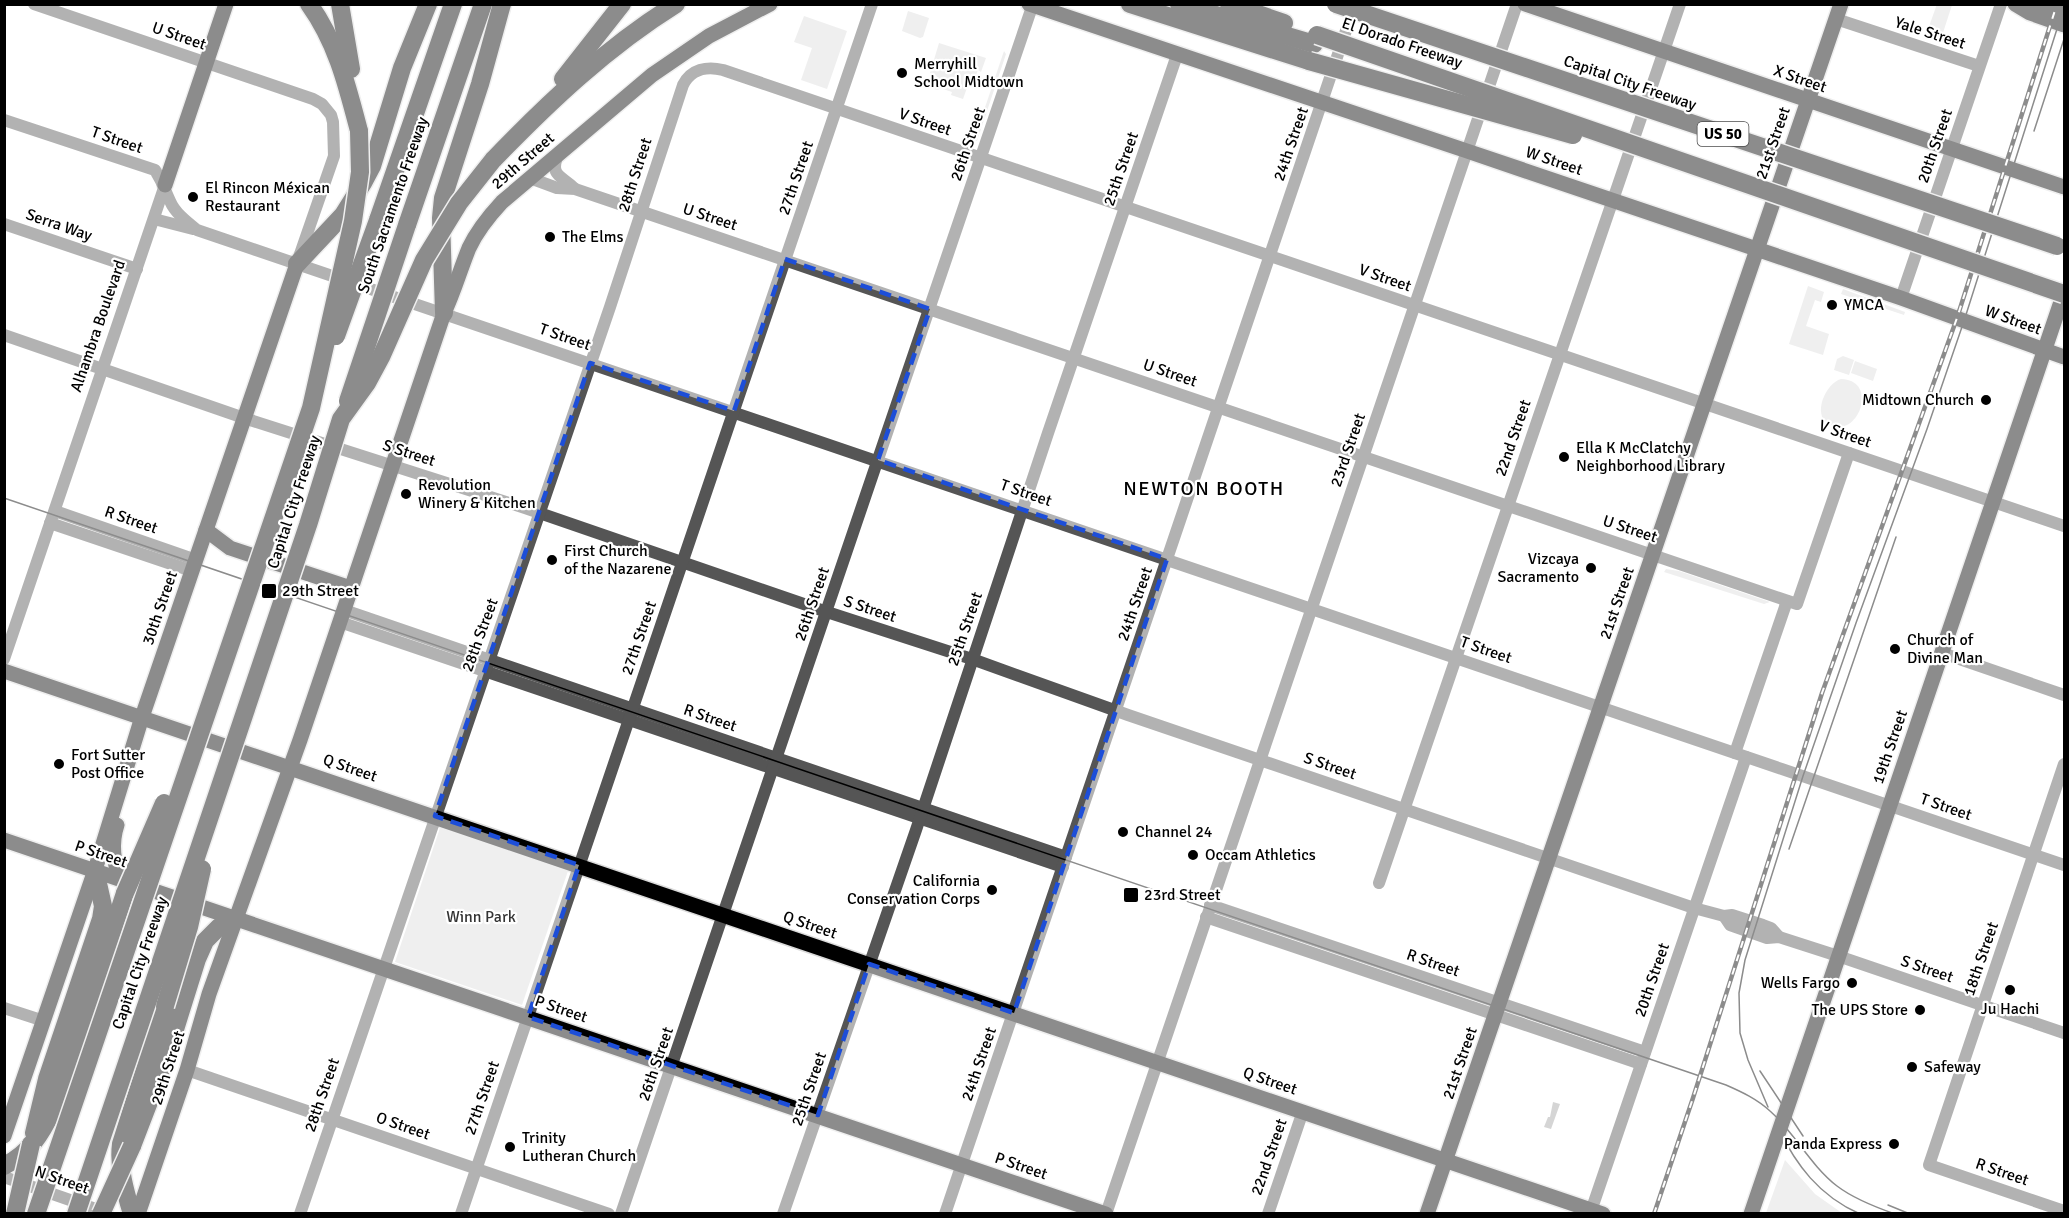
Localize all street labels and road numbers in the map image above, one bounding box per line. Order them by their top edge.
street label: Yale Street [1892,12,1968,54]
street label: El Dorado Freeway [1339,13,1465,73]
street label: U Street [149,17,209,55]
street label: Capital City Freeway [1561,51,1699,115]
street label: X Street [1771,61,1829,97]
street label: V Street [896,104,954,140]
street label: 26th Street [946,104,990,184]
street label: 24th Street [1269,104,1313,184]
street label: 21st Street [1751,104,1795,182]
street label: 20th Street [1913,106,1957,186]
street label: South Sacramento Freeway [353,114,433,296]
street label: T Street [89,122,146,158]
road number: US 50 [1698,122,1748,146]
street label: 29th Street [487,128,559,194]
street label: 25th Street [1099,129,1143,209]
street label: 28th Street [614,135,656,215]
street label: 27th Street [774,138,818,218]
street label: W Street [1523,142,1585,180]
street label: U Street [680,199,740,235]
street label: Serra Way [23,204,95,246]
street label: Alhambra Boulevard [66,257,130,395]
street label: V Street [1356,260,1414,296]
street label: W Street [1982,301,2044,340]
street label: T Street [537,319,594,355]
street label: U Street [1140,354,1200,392]
street label: 22nd Street [1491,397,1536,479]
street label: 23rd Street [1326,410,1370,490]
street label: V Street [1816,416,1874,452]
street label: Capital City Freeway [263,432,325,571]
street label: S Street [380,435,438,471]
street label: T Street [998,475,1055,511]
street label: R Street [102,502,161,539]
street label: U Street [1600,511,1660,547]
street label: 26th Street [790,564,834,644]
street label: 24th Street [1113,564,1157,644]
street label: 21st Street [1595,564,1639,642]
street label: 30th Street [138,568,182,648]
street label: 25th Street [943,589,987,669]
street label: S Street [841,591,899,627]
street label: 28th Street [457,595,503,675]
street label: 27th Street [617,598,661,678]
street label: T Street [1458,632,1515,668]
street label: R Street [681,700,740,737]
street label: 19th Street [1868,707,1912,787]
street label: S Street [1301,748,1359,784]
street label: Q Street [320,749,380,787]
street label: T Street [1918,789,1975,825]
street label: P Street [72,836,130,872]
street label: Capital City Freeway [108,894,172,1032]
street label: Q Street [780,906,840,944]
street label: 18th Street [1959,919,2003,999]
street label: 20th Street [1630,940,1674,1020]
street label: R Street [1404,945,1463,982]
street label: S Street [1898,951,1956,987]
street label: P Street [532,991,590,1027]
street label: 26th Street [634,1024,678,1104]
street label: 24th Street [957,1024,1001,1104]
street label: 21st Street [1438,1024,1482,1102]
street label: 29th Street [147,1028,189,1108]
street label: 25th Street [787,1049,831,1129]
street label: 28th Street [300,1055,344,1135]
street label: 27th Street [460,1058,504,1138]
street label: Q Street [1240,1062,1300,1100]
street label: O Street [373,1107,433,1145]
street label: 22nd Street [1247,1116,1292,1198]
street label: P Street [992,1148,1050,1184]
street label: R Street [1973,1154,2032,1191]
street label: N Street [32,1161,92,1199]

